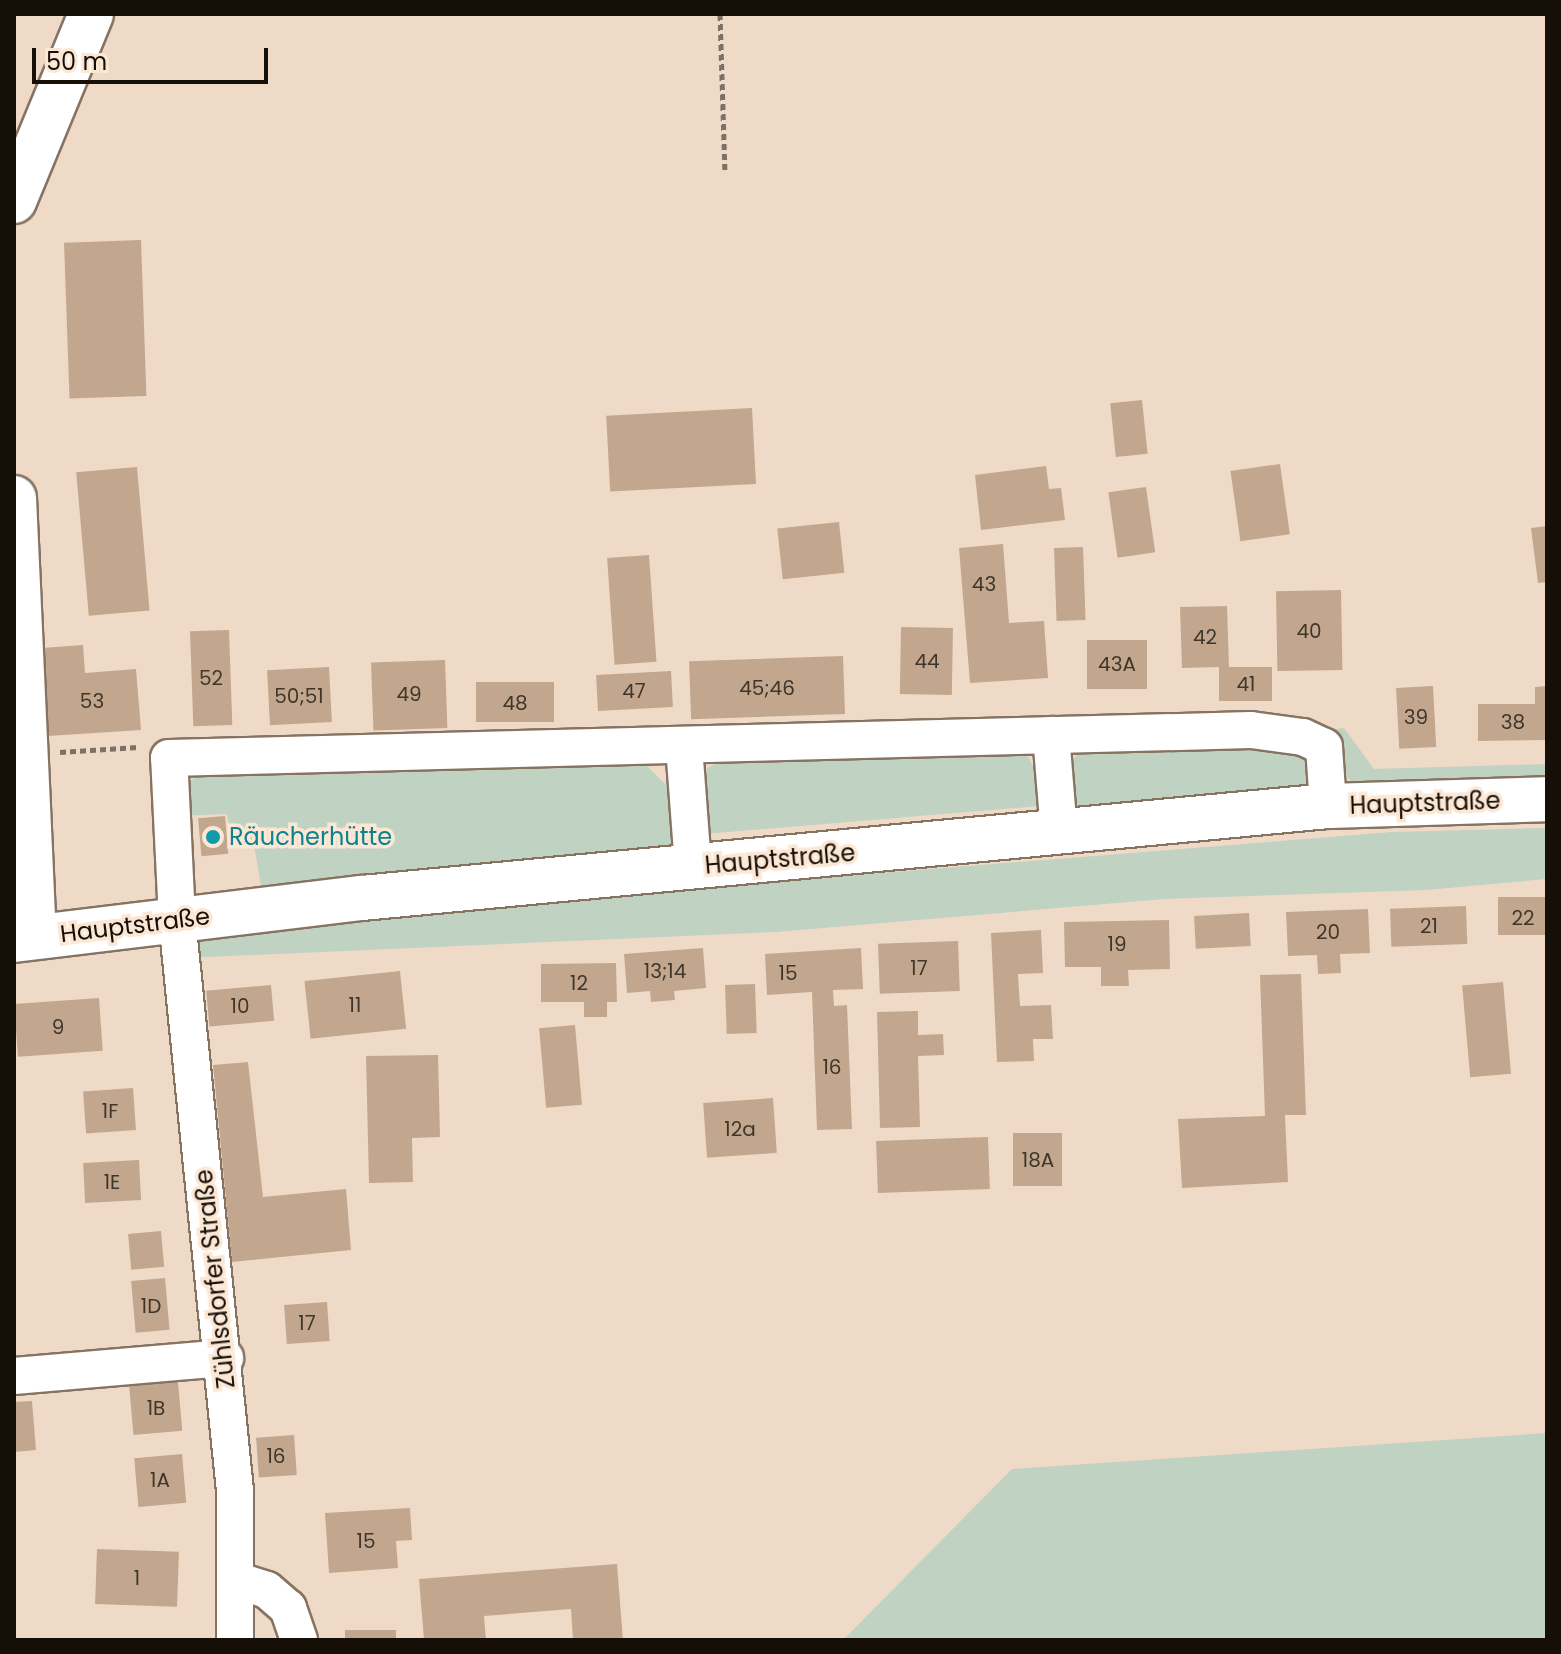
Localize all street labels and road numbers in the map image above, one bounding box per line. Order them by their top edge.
street label: Hauptstraße [1349,786,1501,820]
street label: Hauptstraße [704,838,856,880]
street label: Hauptstraße [58,902,212,948]
street label: Zühlsdorfer Straße [189,1168,241,1390]

